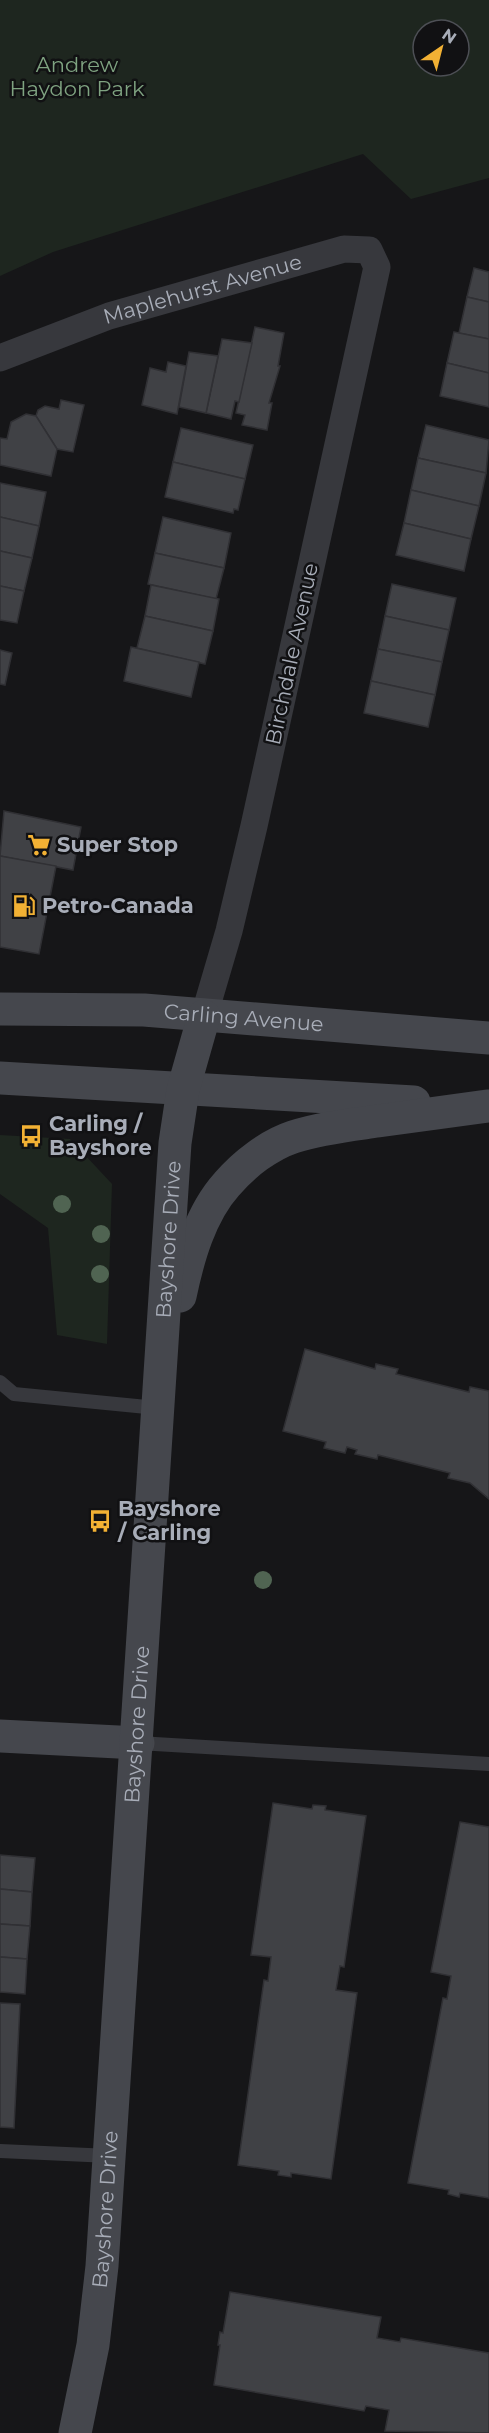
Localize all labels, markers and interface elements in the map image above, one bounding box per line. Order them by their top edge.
north arrow [411,18,471,78]
text: N [439,25,460,48]
park label: Andrew Haydon Park [9,52,145,101]
street label: Maplehurst Avenue [100,249,304,329]
street label: Birchdale Avenue [260,561,323,747]
supermarket icon: Super Stop [26,832,52,858]
place label: Super Stop [57,832,178,857]
fuel station icon: Petro-Canada [11,893,37,919]
place label: Petro-Canada [42,893,194,918]
street label: Carling Avenue [163,999,325,1037]
place label: Carling / Bayshore [49,1111,152,1160]
bus stop icon: Carling / Bayshore [18,1123,44,1149]
street label: Bayshore Drive [151,1160,186,1319]
place label: Bayshore / Carling [117,1496,221,1545]
bus stop icon: Bayshore / Carling [87,1508,113,1534]
street label: Bayshore Drive [119,1645,154,1804]
street label: Bayshore Drive [87,2130,123,2290]

